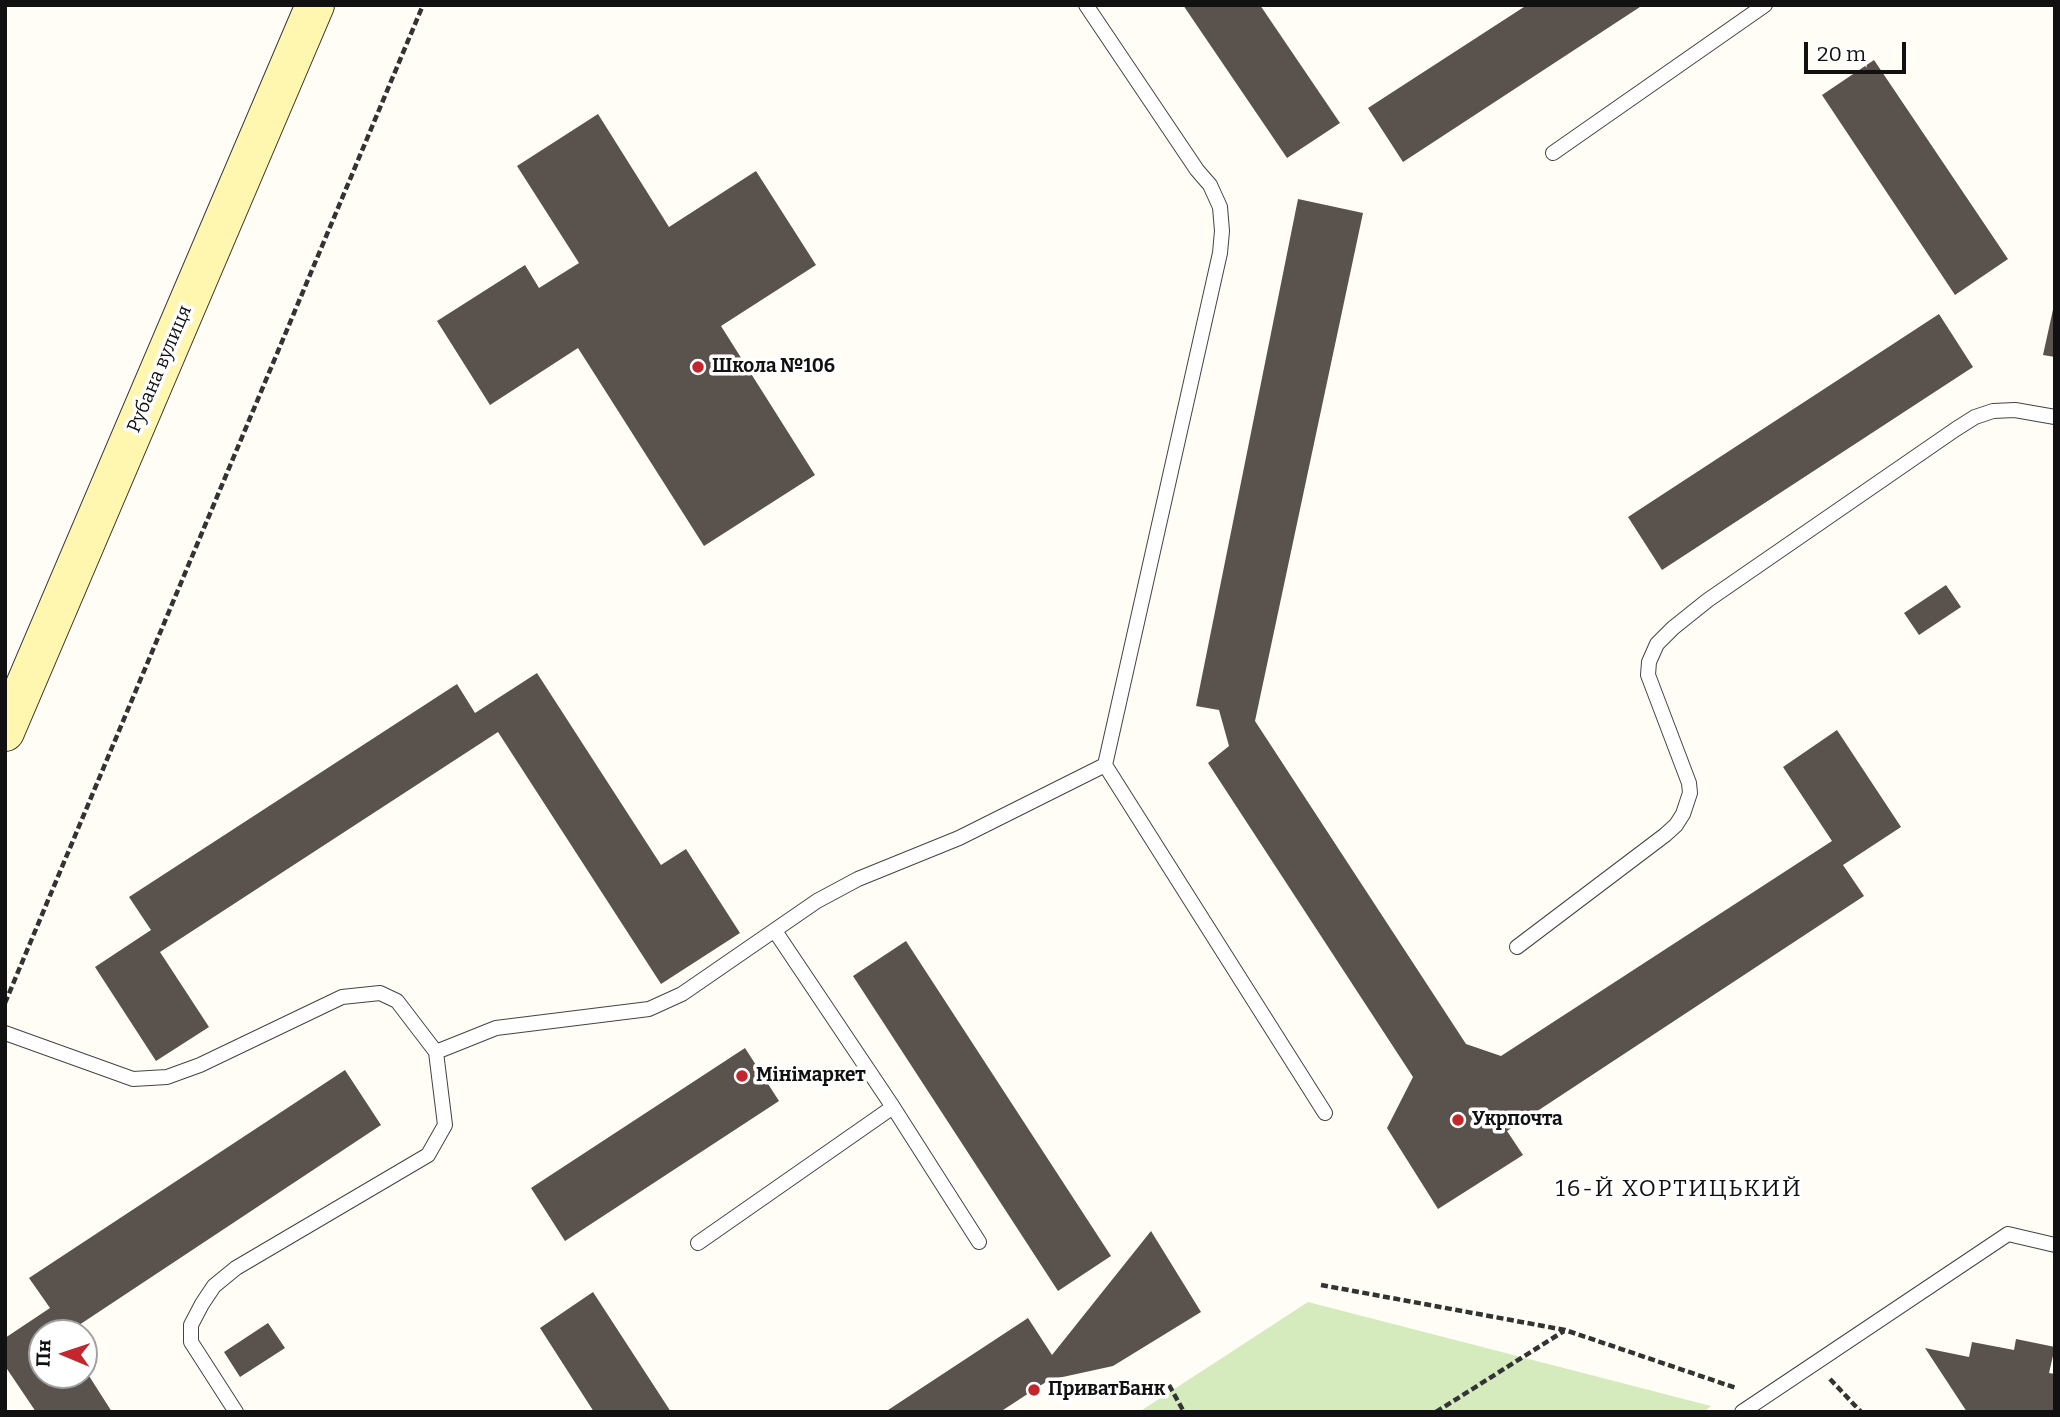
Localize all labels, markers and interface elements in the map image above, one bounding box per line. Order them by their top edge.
scale bar [1808,28,1910,72]
text: 20 m [1817,41,1866,67]
street label: Рубана вулиця [123,302,197,436]
place label: Школа №106 [712,356,835,378]
marker: Школа №106 [690,359,706,375]
place label: Мiнiмаркет [756,1065,866,1087]
marker: Мiнiмаркет [734,1068,750,1084]
place label: Укрпочта [1472,1109,1563,1131]
marker: Укрпочта [1450,1112,1466,1128]
district label: 16-Й ХОРТИЦЬКИЙ [1557,1176,1801,1204]
north arrow [28,1319,98,1389]
text: Пн [32,1339,55,1367]
place label: ПриватБанк [1048,1379,1165,1401]
marker: ПриватБанк [1026,1382,1042,1398]

